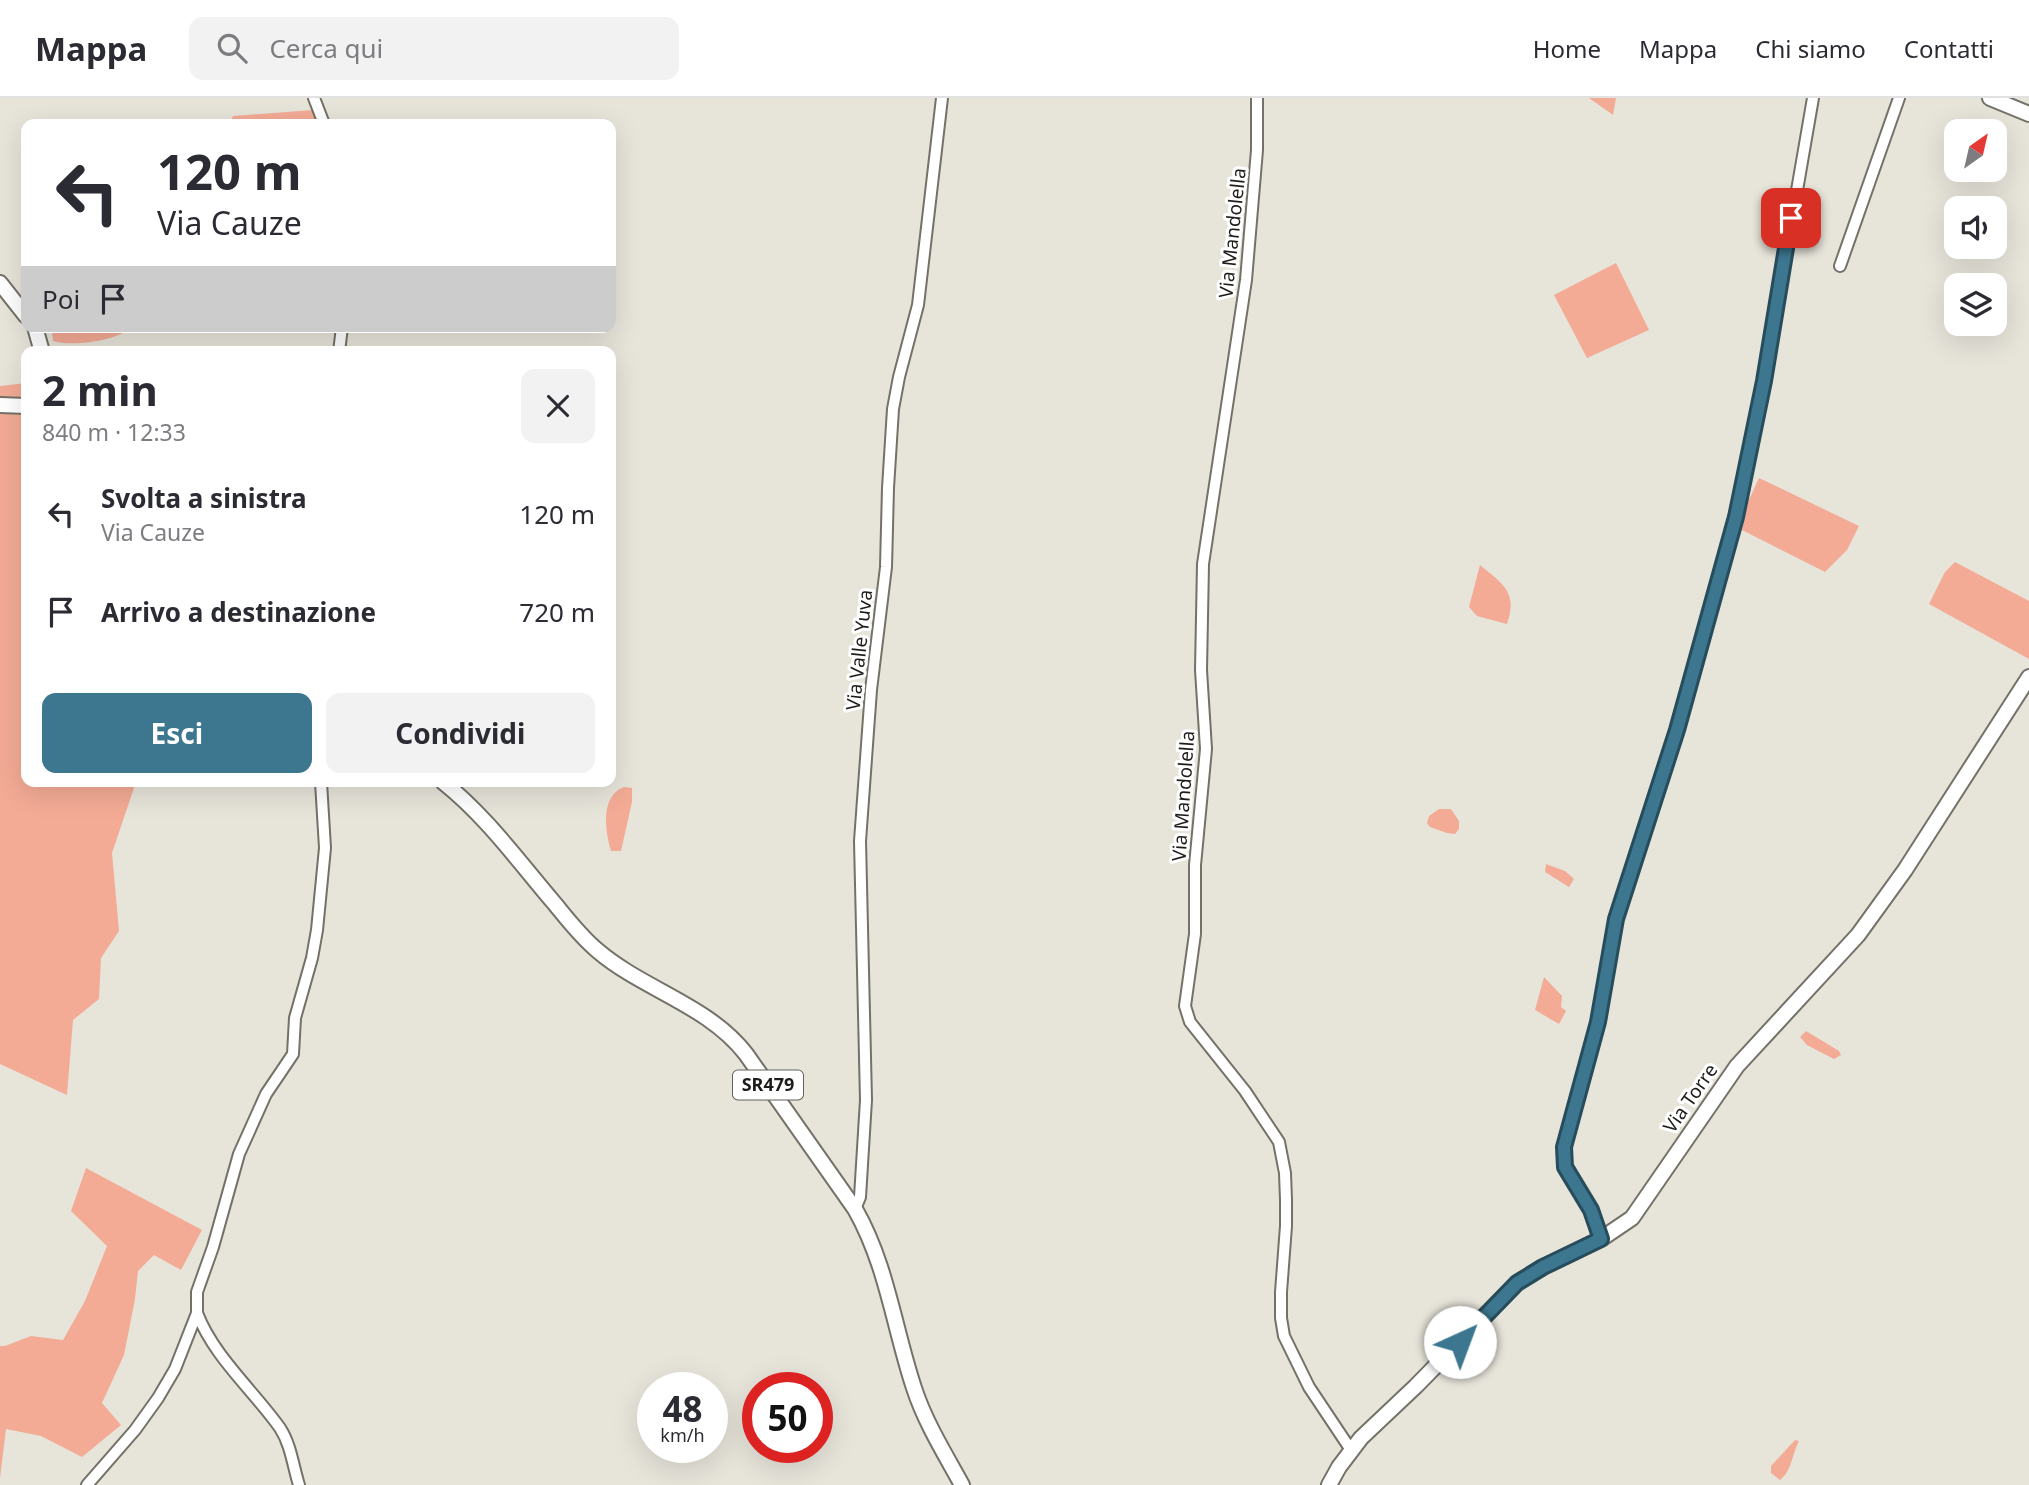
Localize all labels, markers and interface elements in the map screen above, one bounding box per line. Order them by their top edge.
search box [189,17,679,80]
text: Mappa [35,26,147,71]
icon: search [213,29,251,67]
text: Cerca qui [269,30,383,66]
text: Home [1533,32,1601,65]
text: Mappa [1639,32,1717,65]
text: Chi siamo [1755,32,1866,65]
text: Contatti [1904,32,1994,65]
north arrow [1944,119,2007,182]
map controls [1944,119,2007,336]
text: 120 m [157,138,302,204]
icon: left [42,147,133,238]
street label: Via Mandolella [1212,167,1252,299]
pin [1761,188,1821,248]
button: sound [1944,196,2007,259]
icon: arrive [1772,199,1810,237]
text: Via Cauze [157,201,302,244]
button: layers [1944,273,2007,336]
icon: arrive [94,280,132,318]
text: Poi [42,281,80,317]
text: 2 min [42,361,158,418]
button: close [521,369,595,443]
text: 840 m · 12:33 [42,416,186,448]
text: Svolta a sinistra [101,480,307,516]
icon: left [42,495,80,533]
text: 120 m [519,496,595,532]
text: Via Cauze [101,516,205,548]
street label: Via Valle Yuva [840,588,878,712]
icon: arrive [42,593,80,631]
text: Arrivo a destinazione [101,594,376,630]
text: 720 m [519,594,595,630]
button: Esci [42,693,312,773]
button: Condividi [326,693,595,773]
street label: Via Mandolella [1165,730,1201,862]
street label: Via Torre [1657,1058,1723,1138]
road number: SR479 [733,1070,803,1100]
position arrow [1423,1305,1497,1379]
speed limit sign: 50 [742,1372,833,1463]
text: 48 [662,1385,703,1432]
text: km/h [660,1423,705,1447]

